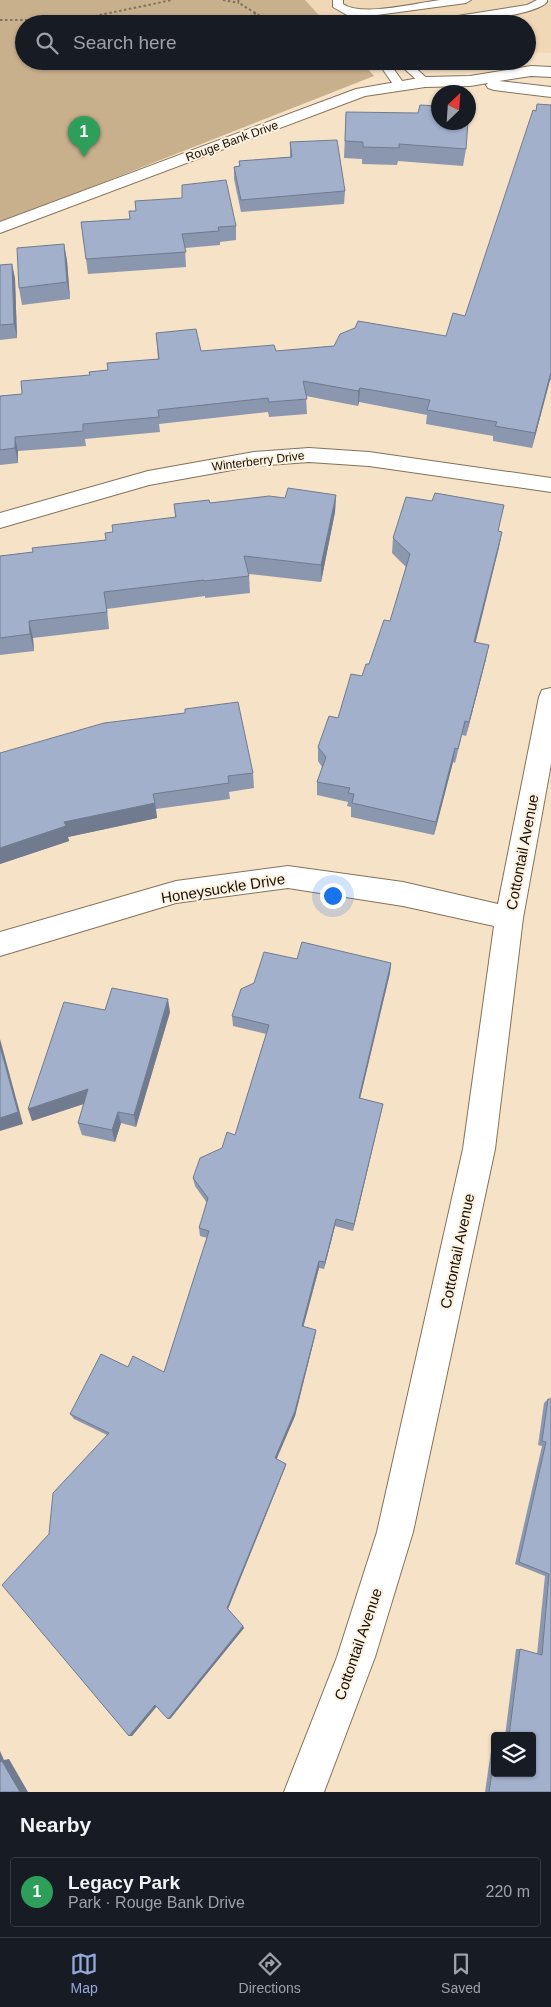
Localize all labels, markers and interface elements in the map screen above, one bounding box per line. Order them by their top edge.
search box [15,15,536,70]
icon: search [33,29,61,57]
text: Search here [73,32,177,53]
north arrow [431,85,476,130]
pin: 1 [68,116,100,157]
street label: Rouge Bank Drive [184,118,280,164]
street label: Winterberry Drive [211,448,305,474]
street label: Cottontail Avenue [502,793,542,911]
street label: Honeysuckle Drive [160,870,286,906]
your location [320,883,346,909]
street label: Cottontail Avenue [436,1192,478,1310]
street label: Cottontail Avenue [331,1586,385,1702]
map controls [491,1732,536,1777]
button: layers [491,1732,536,1777]
text: Nearby [20,1813,91,1836]
text: Legacy Park [68,1872,180,1893]
text: 1 [33,1883,41,1900]
text: 220 m [486,1883,530,1900]
text: Park · Rouge Bank Drive [68,1894,245,1911]
tab: Map [70,1950,98,1996]
tab: Directions [239,1950,301,1996]
tab: Saved [441,1950,481,1996]

